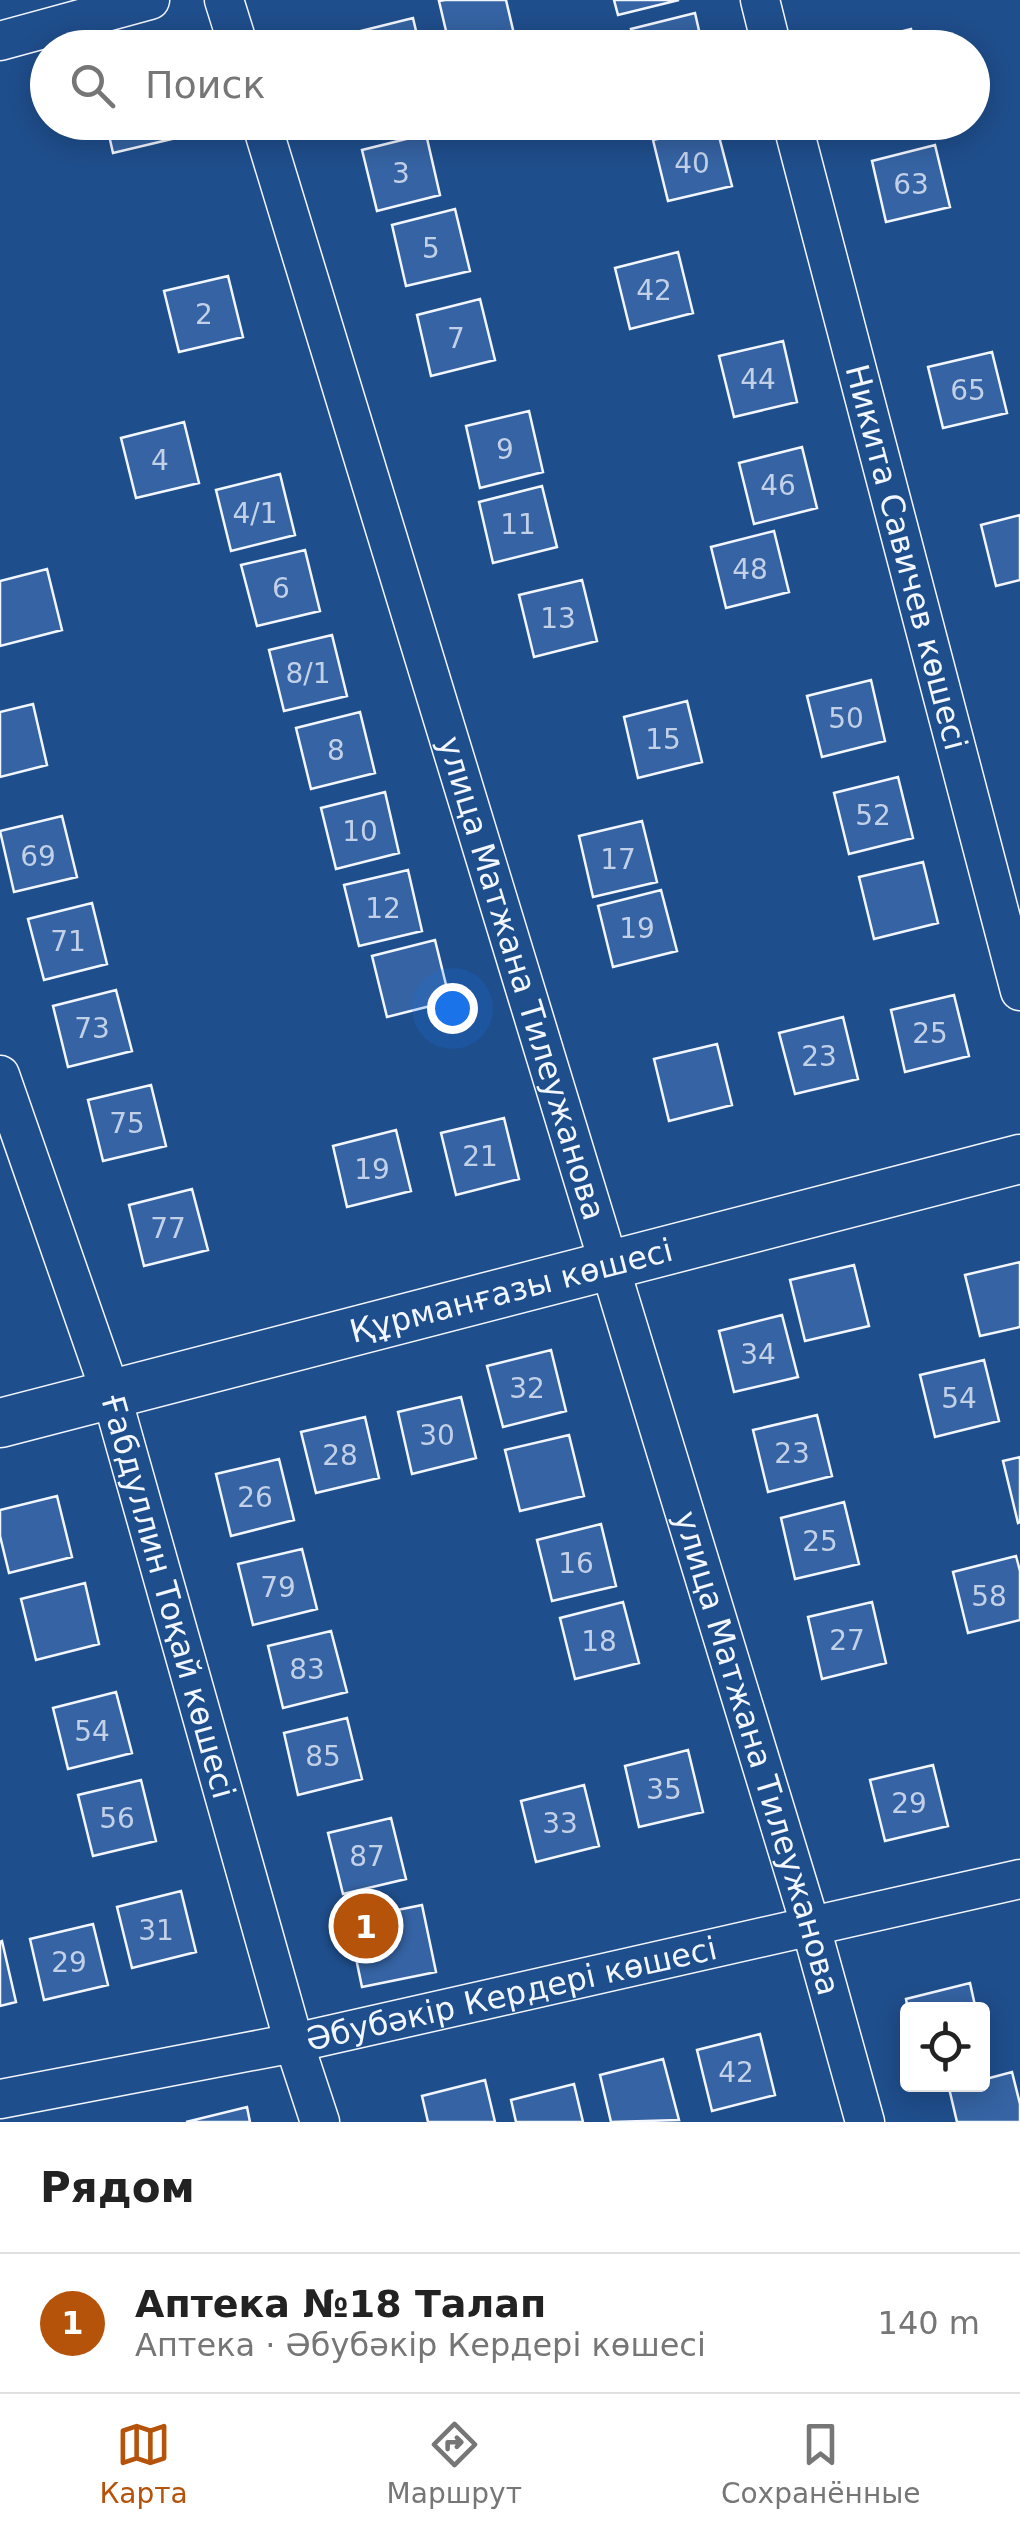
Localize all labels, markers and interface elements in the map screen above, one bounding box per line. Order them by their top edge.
search box [30,30,990,140]
icon: search [65,58,120,113]
text: Поиск [145,63,265,107]
house number: 40 [674,147,710,180]
house number: 3 [392,157,410,190]
house number: 63 [893,168,929,201]
house number: 5 [422,232,440,265]
house number: 42 [636,274,672,307]
house number: 2 [195,298,213,331]
house number: 7 [447,322,465,355]
street label: Никита Савичев көшесі [837,360,975,754]
house number: 44 [740,363,776,396]
house number: 65 [950,374,986,407]
house number: 9 [496,433,514,466]
house number: 4 [151,444,169,477]
house number: 46 [760,469,796,502]
house number: 4/1 [232,497,278,530]
house number: 11 [500,508,536,541]
house number: 48 [732,553,768,586]
house number: 6 [272,572,290,605]
house number: 13 [540,602,576,635]
house number: 8/1 [285,657,331,690]
house number: 50 [828,702,864,735]
house number: 15 [645,723,681,756]
street label: улица Матжана Тилеужанова [430,732,613,1225]
house number: 8 [327,734,345,767]
house number: 52 [855,799,891,832]
house number: 10 [342,815,378,848]
house number: 69 [20,840,56,873]
house number: 17 [600,843,636,876]
house number: 12 [365,892,401,925]
house number: 19 [619,912,655,945]
house number: 71 [50,925,86,958]
your location [427,983,478,1034]
house number: 73 [74,1012,110,1045]
house number: 25 [912,1017,948,1050]
house number: 23 [801,1040,837,1073]
house number: 75 [109,1107,145,1140]
house number: 21 [462,1140,498,1173]
house number: 19 [354,1153,390,1186]
house number: 77 [150,1212,186,1245]
street label: Құрманғазы көшесі [346,1231,677,1351]
house number: 34 [740,1338,776,1371]
house number: 32 [509,1372,545,1405]
house number: 54 [941,1382,977,1415]
street label: Ғабдуллин Тоқай көшесі [93,1390,243,1803]
house number: 30 [419,1419,455,1452]
house number: 23 [774,1437,810,1470]
house number: 28 [322,1439,358,1472]
house number: 26 [237,1481,273,1514]
street label: улица Матжана Тилеужанова [666,1507,848,1999]
house number: 25 [802,1525,838,1558]
house number: 16 [558,1547,594,1580]
house number: 79 [260,1571,296,1604]
house number: 58 [971,1580,1007,1613]
house number: 27 [829,1624,865,1657]
house number: 18 [581,1625,617,1658]
house number: 83 [289,1653,325,1686]
house number: 54 [74,1715,110,1748]
house number: 85 [305,1740,341,1773]
house number: 35 [646,1773,682,1806]
house number: 29 [891,1787,927,1820]
house number: 56 [99,1802,135,1835]
house number: 33 [542,1807,578,1840]
house number: 87 [349,1840,385,1873]
pin: 1 [334,1888,398,1964]
house number: 31 [138,1914,174,1947]
street label: Әбубәкір Кердері көшесі [302,1929,720,2059]
house number: 29 [51,1946,87,1979]
map controls [900,2002,990,2092]
button: locate [900,2002,990,2092]
house number: 42 [718,2056,754,2089]
text: Рядом [40,2163,195,2212]
text: Аптека №18 Талап [135,2282,546,2326]
text: 1 [61,2304,84,2342]
text: 140 m [878,2304,980,2342]
text: Аптека · Әбубәкір Кердері көшесі [135,2326,706,2364]
tab: Карта [99,2417,188,2510]
tab: Маршрут [387,2417,522,2510]
tab: Сохранённые [721,2417,921,2510]

